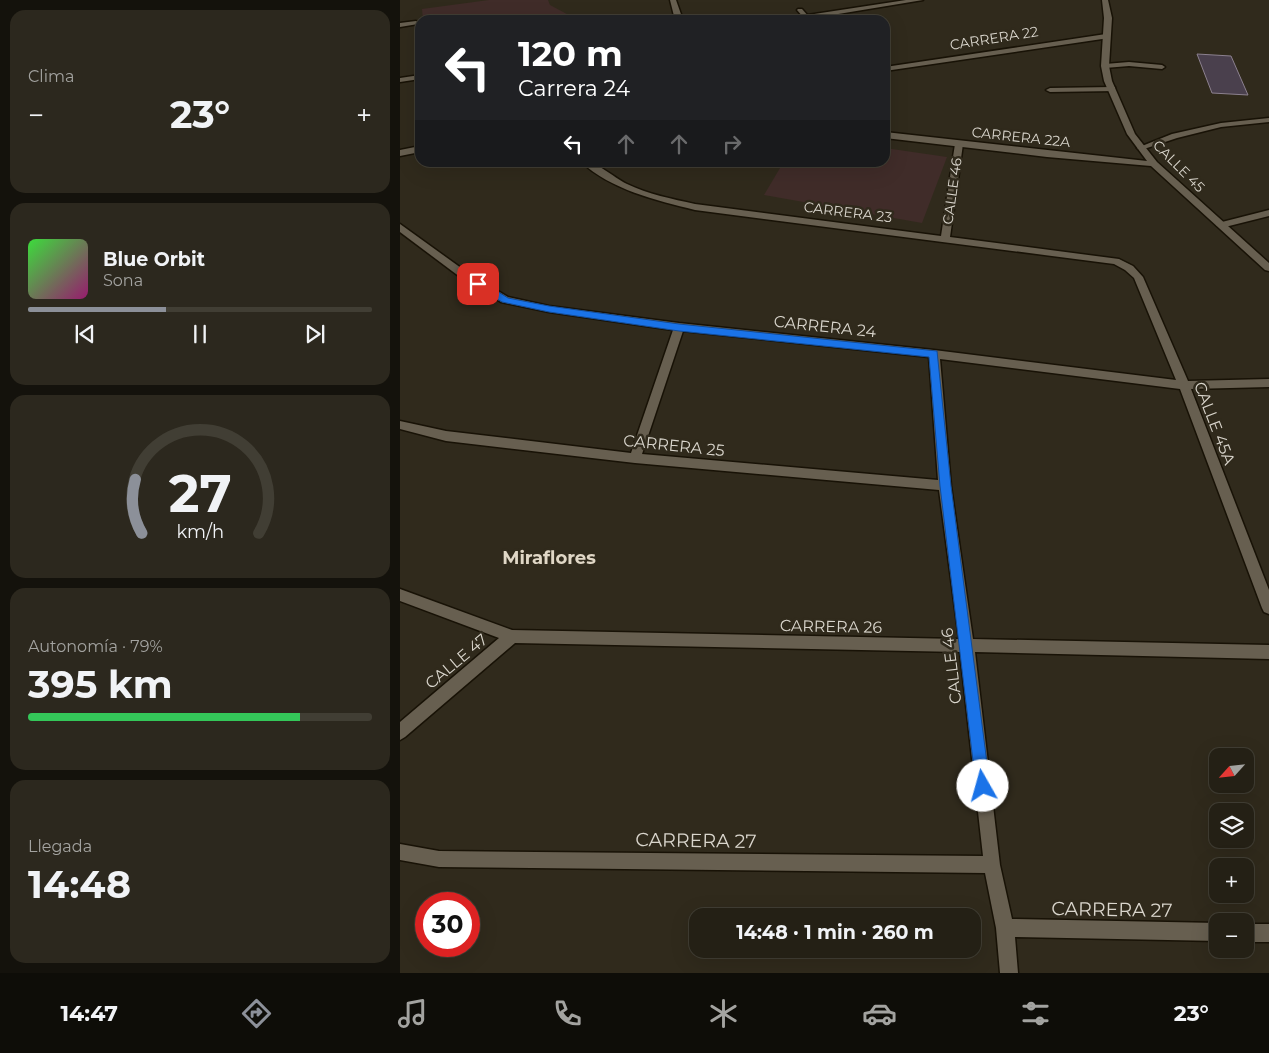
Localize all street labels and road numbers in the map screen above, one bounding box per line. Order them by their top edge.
street label: CARRERA 22 [949,22,1039,54]
street label: CARRERA 22A [971,123,1072,151]
street label: CALLE 45 [1149,136,1209,196]
street label: CALLE 46 [938,156,966,225]
street label: CARRERA 23 [803,198,893,226]
street label: CARRERA 24 [773,312,878,341]
street label: CALLE 45A [1190,379,1239,468]
street label: CARRERA 25 [622,431,726,460]
street label: CARRERA 26 [780,616,883,637]
street label: CALLE 46 [937,627,966,705]
street label: CALLE 47 [421,630,491,693]
street label: CARRERA 27 [635,828,757,853]
street label: CARRERA 27 [1051,897,1173,922]

